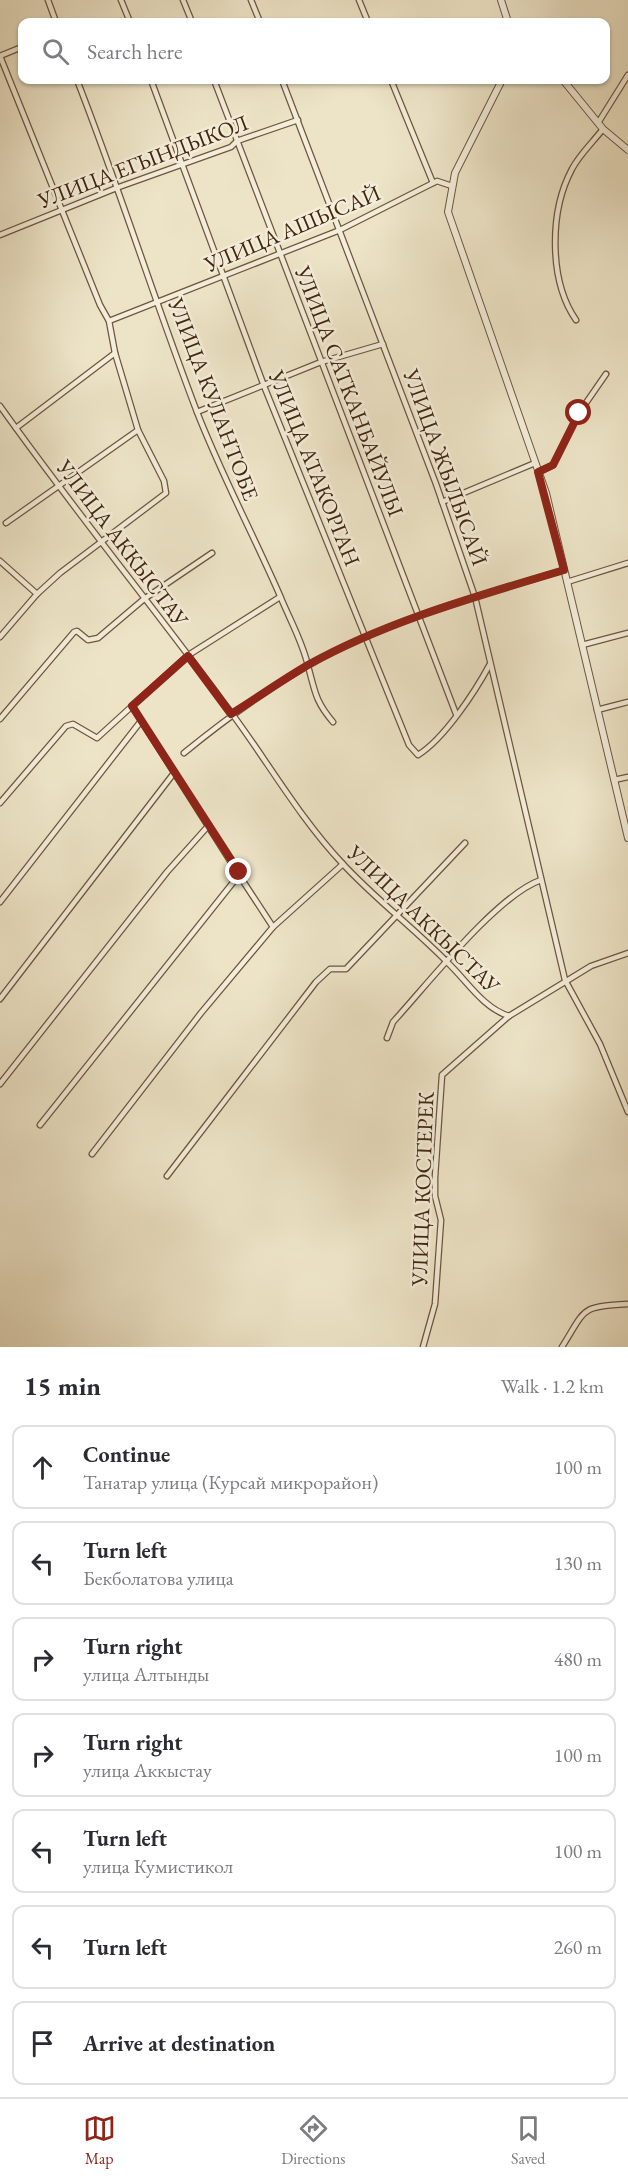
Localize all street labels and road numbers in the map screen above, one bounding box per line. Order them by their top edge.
street label: УЛИЦА ЕГЫНДЫКОЛ [33,108,253,215]
street label: УЛИЦА АШЫСАЙ [199,178,385,279]
street label: УЛИЦА САТКАНБАЙУЛЫ [288,261,411,521]
street label: УЛИЦА КУЛАНТОБЕ [161,293,266,505]
street label: УЛИЦА ЖЫЛЫСАЙ [396,364,495,570]
street label: УЛИЦА АТАКОРГАН [262,365,367,570]
street label: УЛИЦА АККЫСТАУ [50,453,195,633]
street label: УЛИЦА АККЫСТАУ [340,838,506,1000]
street label: УЛИЦА КОСТЕРЕК [405,1091,440,1288]

